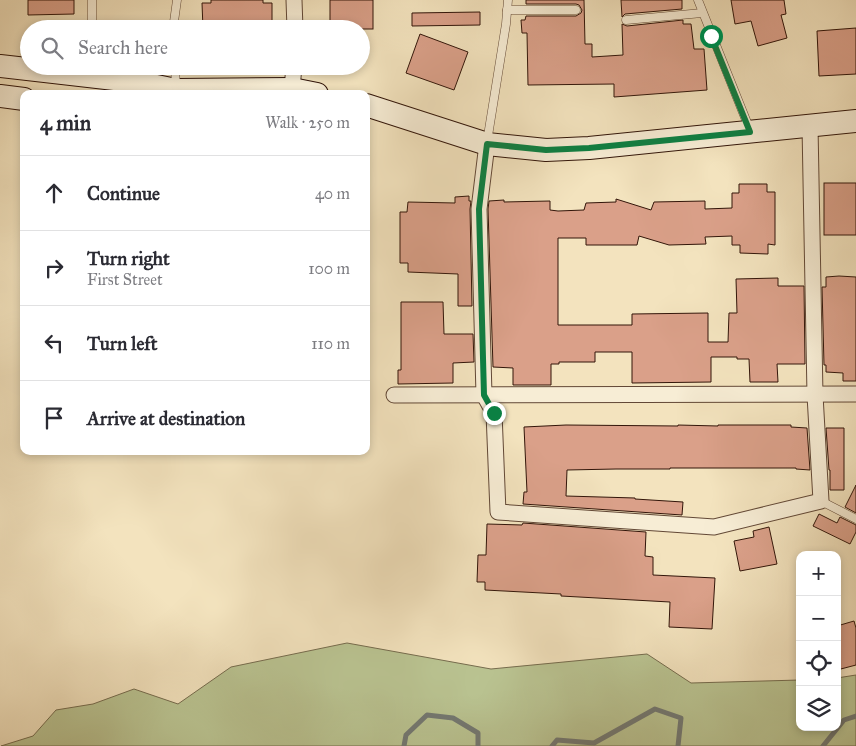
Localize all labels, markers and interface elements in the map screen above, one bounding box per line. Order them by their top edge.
search box [20,20,370,75]
route start [700,25,723,48]
icon: search [38,34,66,62]
text: Search here [78,36,168,59]
text: 4 min [40,110,91,136]
text: Walk · 250 m [265,113,350,132]
icon: ahead [40,179,68,207]
text: Continue [87,182,160,205]
text: 40 m [315,184,350,203]
text: Turn right [87,247,170,270]
icon: right [40,254,68,282]
text: 100 m [308,259,350,278]
text: First Street [87,270,163,289]
icon: left [40,329,68,357]
text: Turn left [87,332,157,355]
text: 110 m [311,334,350,353]
route end [483,402,506,425]
icon: arrive [40,404,68,432]
text: Arrive at destination [87,407,245,430]
map controls [796,551,841,731]
button: + [796,551,841,596]
button: − [796,596,841,641]
button: locate [796,641,841,686]
button: layers [796,686,841,731]

